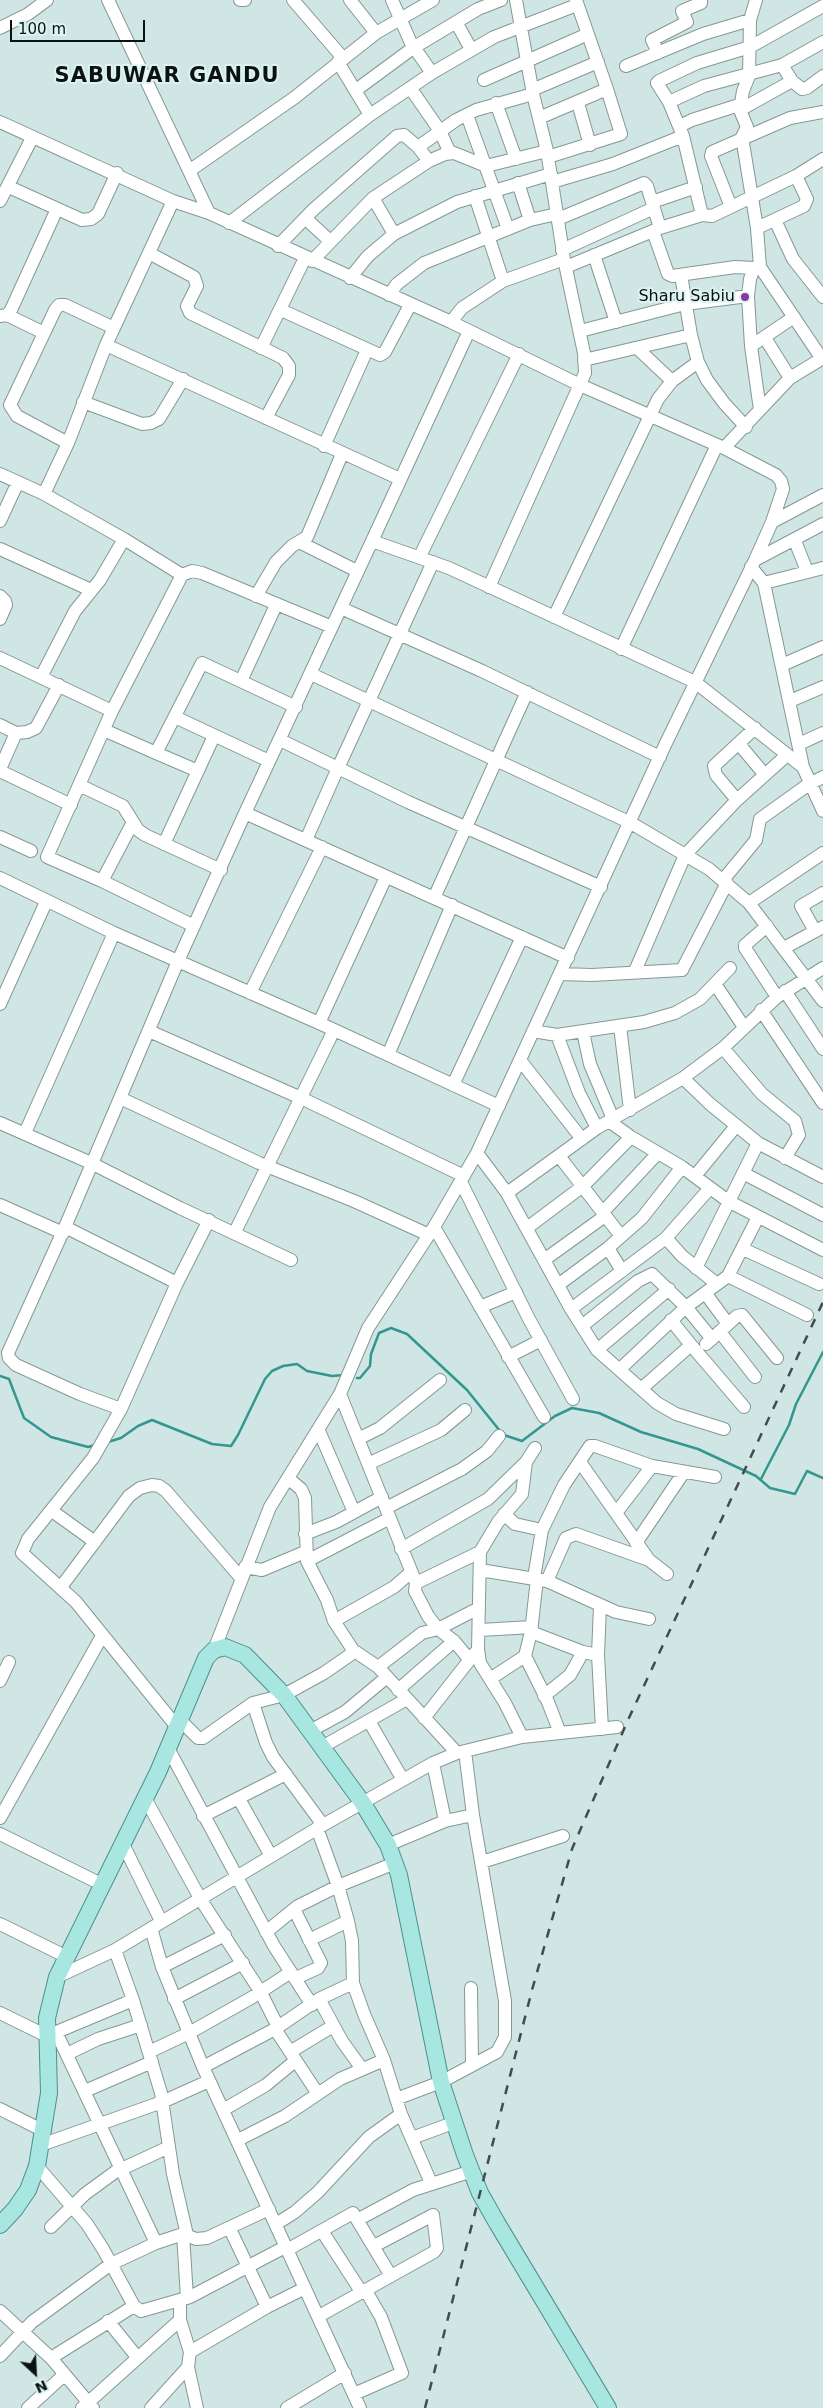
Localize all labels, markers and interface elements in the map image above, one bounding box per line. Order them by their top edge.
scale bar [12,10,148,42]
text: 100 m [18,20,66,38]
district label: SABUWAR GANDU [53,64,281,90]
place label: Sharu Sabiu [638,287,735,307]
marker: Sharu Sabiu [739,291,751,303]
north arrow [10,2348,60,2398]
text: N [33,2377,50,2396]

